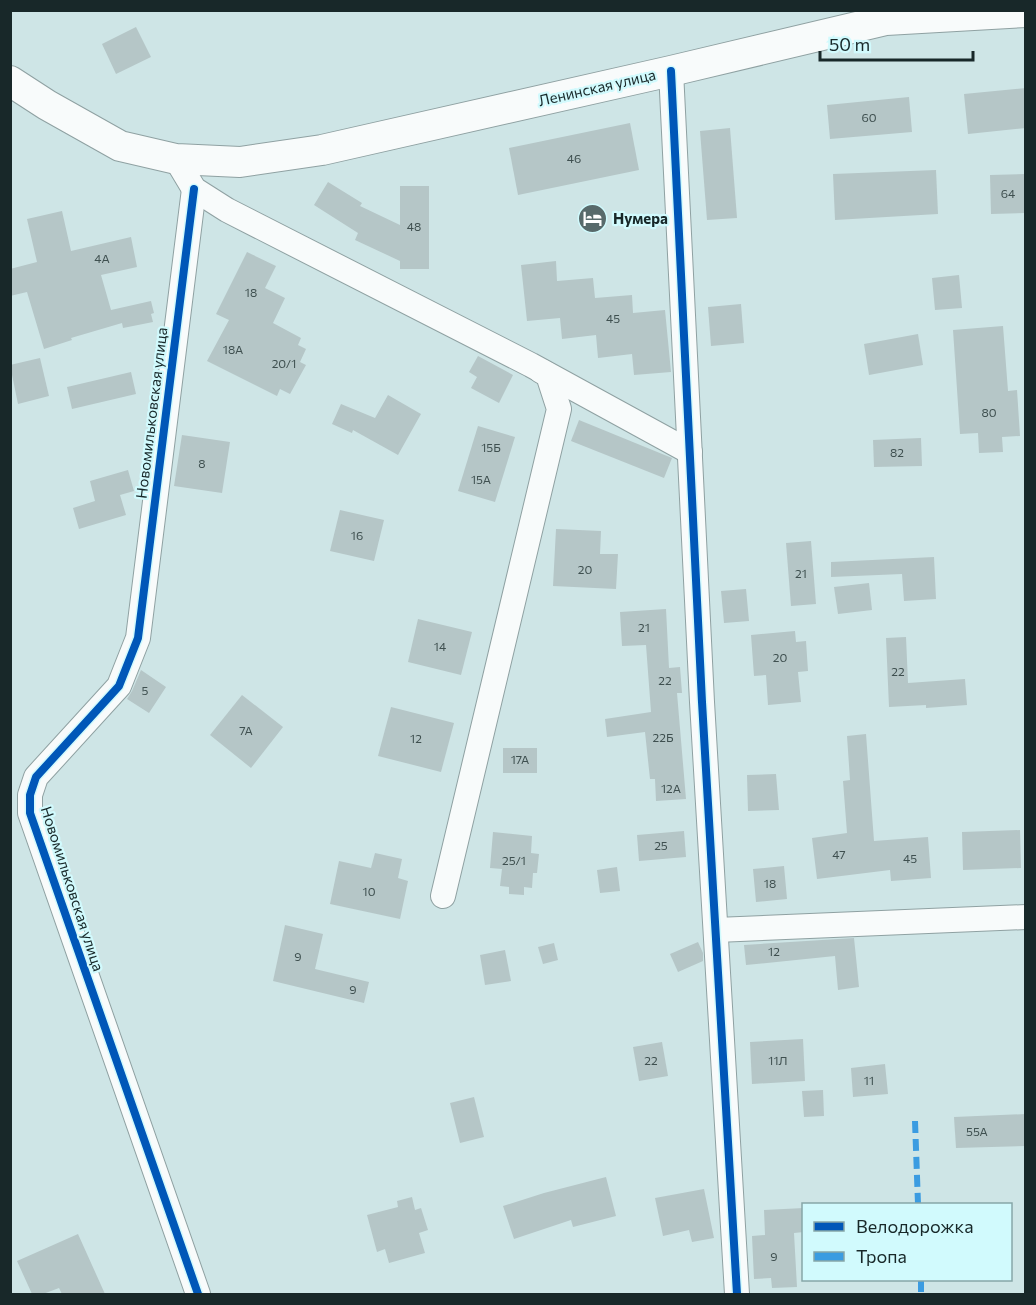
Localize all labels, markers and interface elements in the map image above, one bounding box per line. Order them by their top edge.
scale bar [820,24,973,62]
text: 50 m [829,33,870,55]
street label: Ленинская улица [536,65,657,109]
house number: 60 [861,110,877,124]
house number: 46 [567,151,581,165]
house number: 64 [1001,186,1015,200]
hotel icon: Нумера [576,203,608,235]
place label: Нумера [613,209,668,227]
house number: 48 [407,219,421,233]
house number: 4А [94,251,110,265]
house number: 18 [245,285,257,299]
house number: 45 [606,311,620,325]
street label: Новомильковская улица [132,326,170,500]
house number: 18А [223,342,243,356]
house number: 20/1 [272,356,296,370]
house number: 80 [981,405,997,419]
house number: 15Б [481,440,501,454]
house number: 82 [890,445,904,459]
house number: 8 [198,456,206,470]
house number: 15А [471,472,491,486]
house number: 16 [351,528,363,542]
house number: 20 [578,562,592,576]
house number: 21 [795,566,807,580]
house number: 21 [638,620,650,634]
house number: 14 [434,639,446,653]
house number: 20 [773,650,787,664]
house number: 22 [891,664,905,678]
house number: 22 [658,673,672,687]
house number: 5 [142,683,149,697]
house number: 7А [239,723,253,737]
house number: 22Б [653,730,674,744]
house number: 12 [410,731,422,745]
house number: 17А [511,752,529,766]
house number: 12А [661,781,681,795]
street label: Новомильковская улица [38,804,108,973]
house number: 25 [654,838,668,852]
house number: 47 [832,847,846,861]
house number: 45 [903,851,917,865]
house number: 25/1 [502,853,526,867]
house number: 18 [764,876,776,890]
house number: 10 [363,884,376,898]
house number: 12 [768,944,780,958]
house number: 9 [294,949,302,963]
house number: 9 [349,982,357,996]
house number: 22 [644,1053,658,1067]
house number: 11Л [768,1053,788,1067]
house number: 11 [864,1073,874,1087]
house number: 55А [966,1124,988,1138]
legend [802,1203,1012,1281]
text: Велодорожка [856,1215,974,1237]
text: Тропа [856,1245,907,1267]
house number: 9 [770,1249,778,1263]

